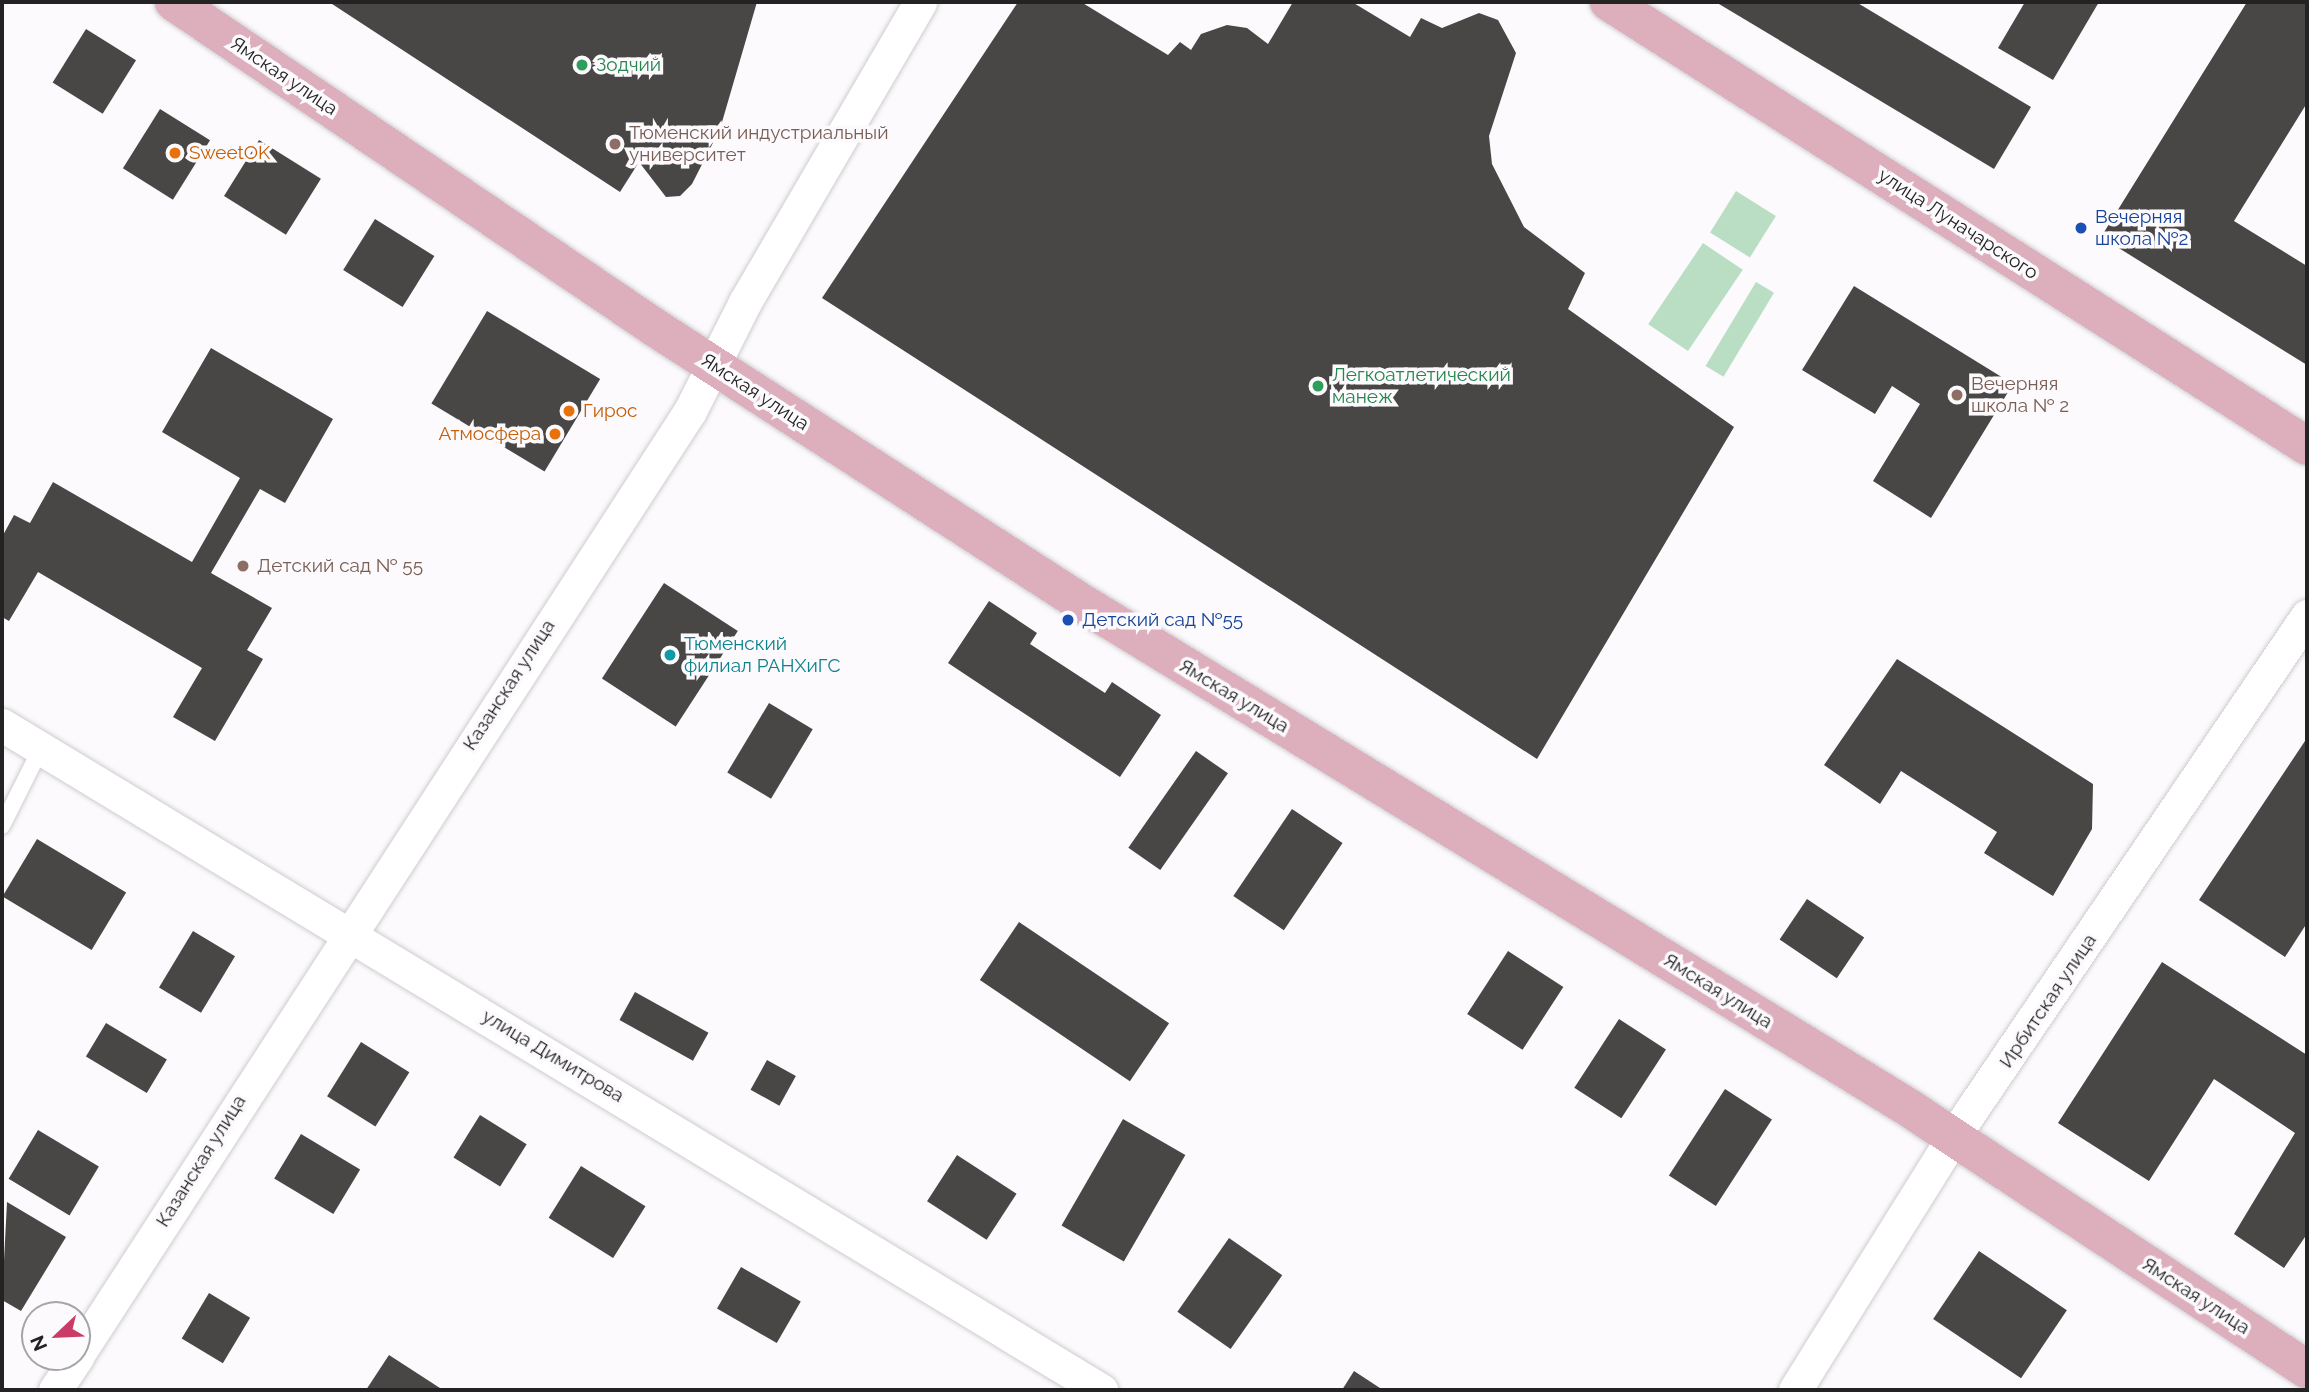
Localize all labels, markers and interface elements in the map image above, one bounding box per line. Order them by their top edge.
street label: Ямская улица [226,32,342,120]
place label: Зодчий [596,54,661,76]
marker: Зодчий [574,57,590,73]
place label: Тюменский индустриальный университет [629,122,888,166]
marker: Тюменский индустриальный университет [607,136,623,152]
place label: SweetOK [189,142,270,164]
marker: SweetOK [167,145,183,161]
street label: улица Луначарского [1874,164,2042,284]
place label: Вечерняя школа №2 [2095,206,2188,250]
marker: Вечерняя школа №2 [2073,220,2089,236]
street label: Ямская улица [697,349,813,435]
place label: Легкоатлетический манеж [1332,364,1511,408]
place label: Вечерняя школа № 2 [1971,373,2069,417]
marker: Легкоатлетический манеж [1310,378,1326,394]
marker: Вечерняя школа № 2 [1949,387,1965,403]
place label: Гирос [583,400,638,422]
marker: Гирос [561,403,577,419]
place label: Атмосфера [438,423,541,445]
marker: Атмосфера [547,426,563,442]
place label: Детский сад № 55 [257,555,423,577]
marker: Детский сад № 55 [235,558,251,574]
place label: Детский сад №55 [1082,609,1243,631]
marker: Детский сад №55 [1060,612,1076,628]
street label: Казанская улица [458,615,560,755]
place label: Тюменский филиал РАНХиГС [684,633,841,677]
marker: Тюменский филиал РАНХиГС [662,647,678,663]
street label: Ямская улица [1175,654,1293,738]
street label: Ирбитская улица [1995,929,2101,1073]
street label: Ямская улица [1659,948,1777,1034]
street label: улица Димитрова [478,1005,628,1107]
street label: Казанская улица [151,1091,251,1231]
street label: Ямская улица [2138,1253,2254,1339]
north arrow [21,1301,91,1371]
text: N [26,1332,51,1354]

